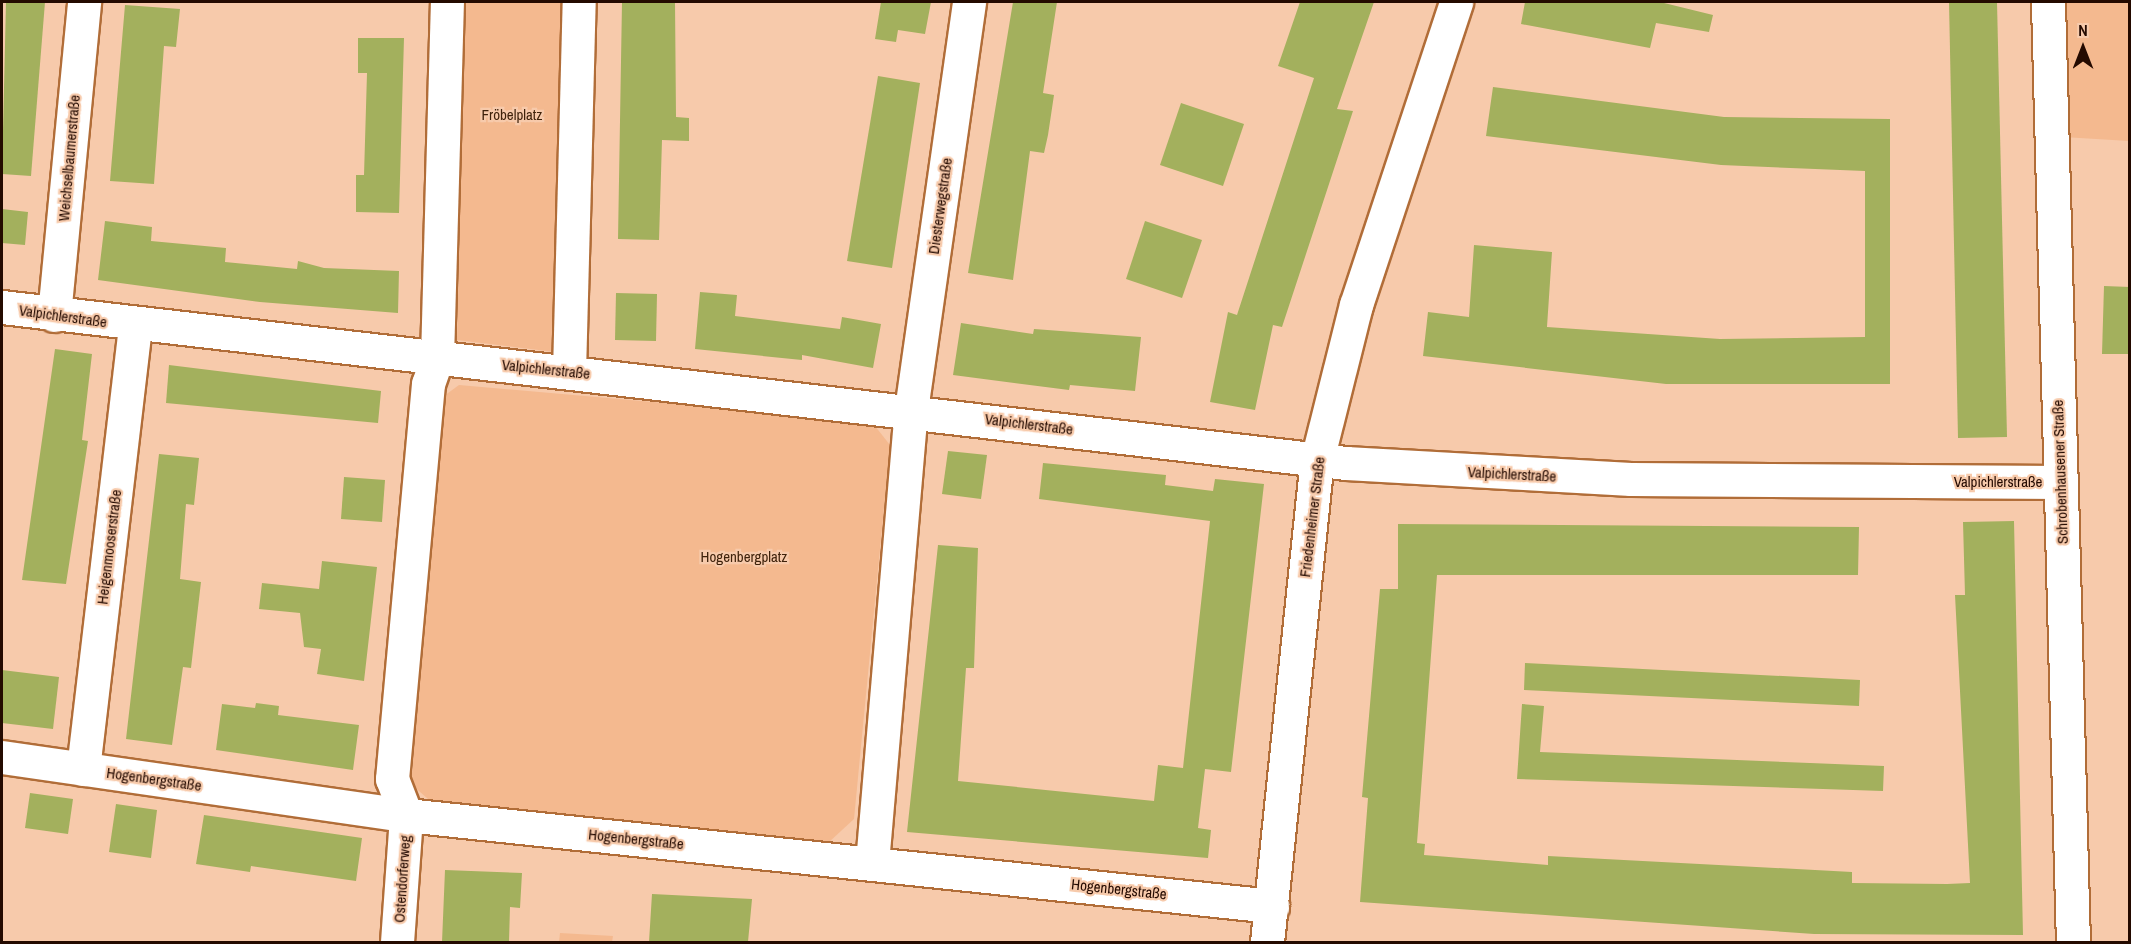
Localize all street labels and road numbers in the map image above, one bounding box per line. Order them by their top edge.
street label: Weichselbaumerstraße [55,94,83,222]
street label: Diesterwegstraße [924,157,956,255]
street label: Valpichlerstraße [18,301,108,331]
street label: Valpichlerstraße [501,355,591,383]
street label: Schrobenhausener Straße [2048,400,2072,544]
street label: Valpichlerstraße [984,410,1074,438]
street label: Friedenheimer Straße [1296,456,1328,578]
street label: Valpichlerstraße [1467,463,1557,485]
street label: Valpichlerstraße [1954,473,2042,491]
street label: Heigenmooserstraße [93,489,125,605]
street label: Hogenbergstraße [105,763,203,795]
street label: Hogenbergstraße [587,825,685,853]
street label: Ostendorferweg [390,835,414,923]
street label: Hogenbergstraße [1070,875,1168,903]

